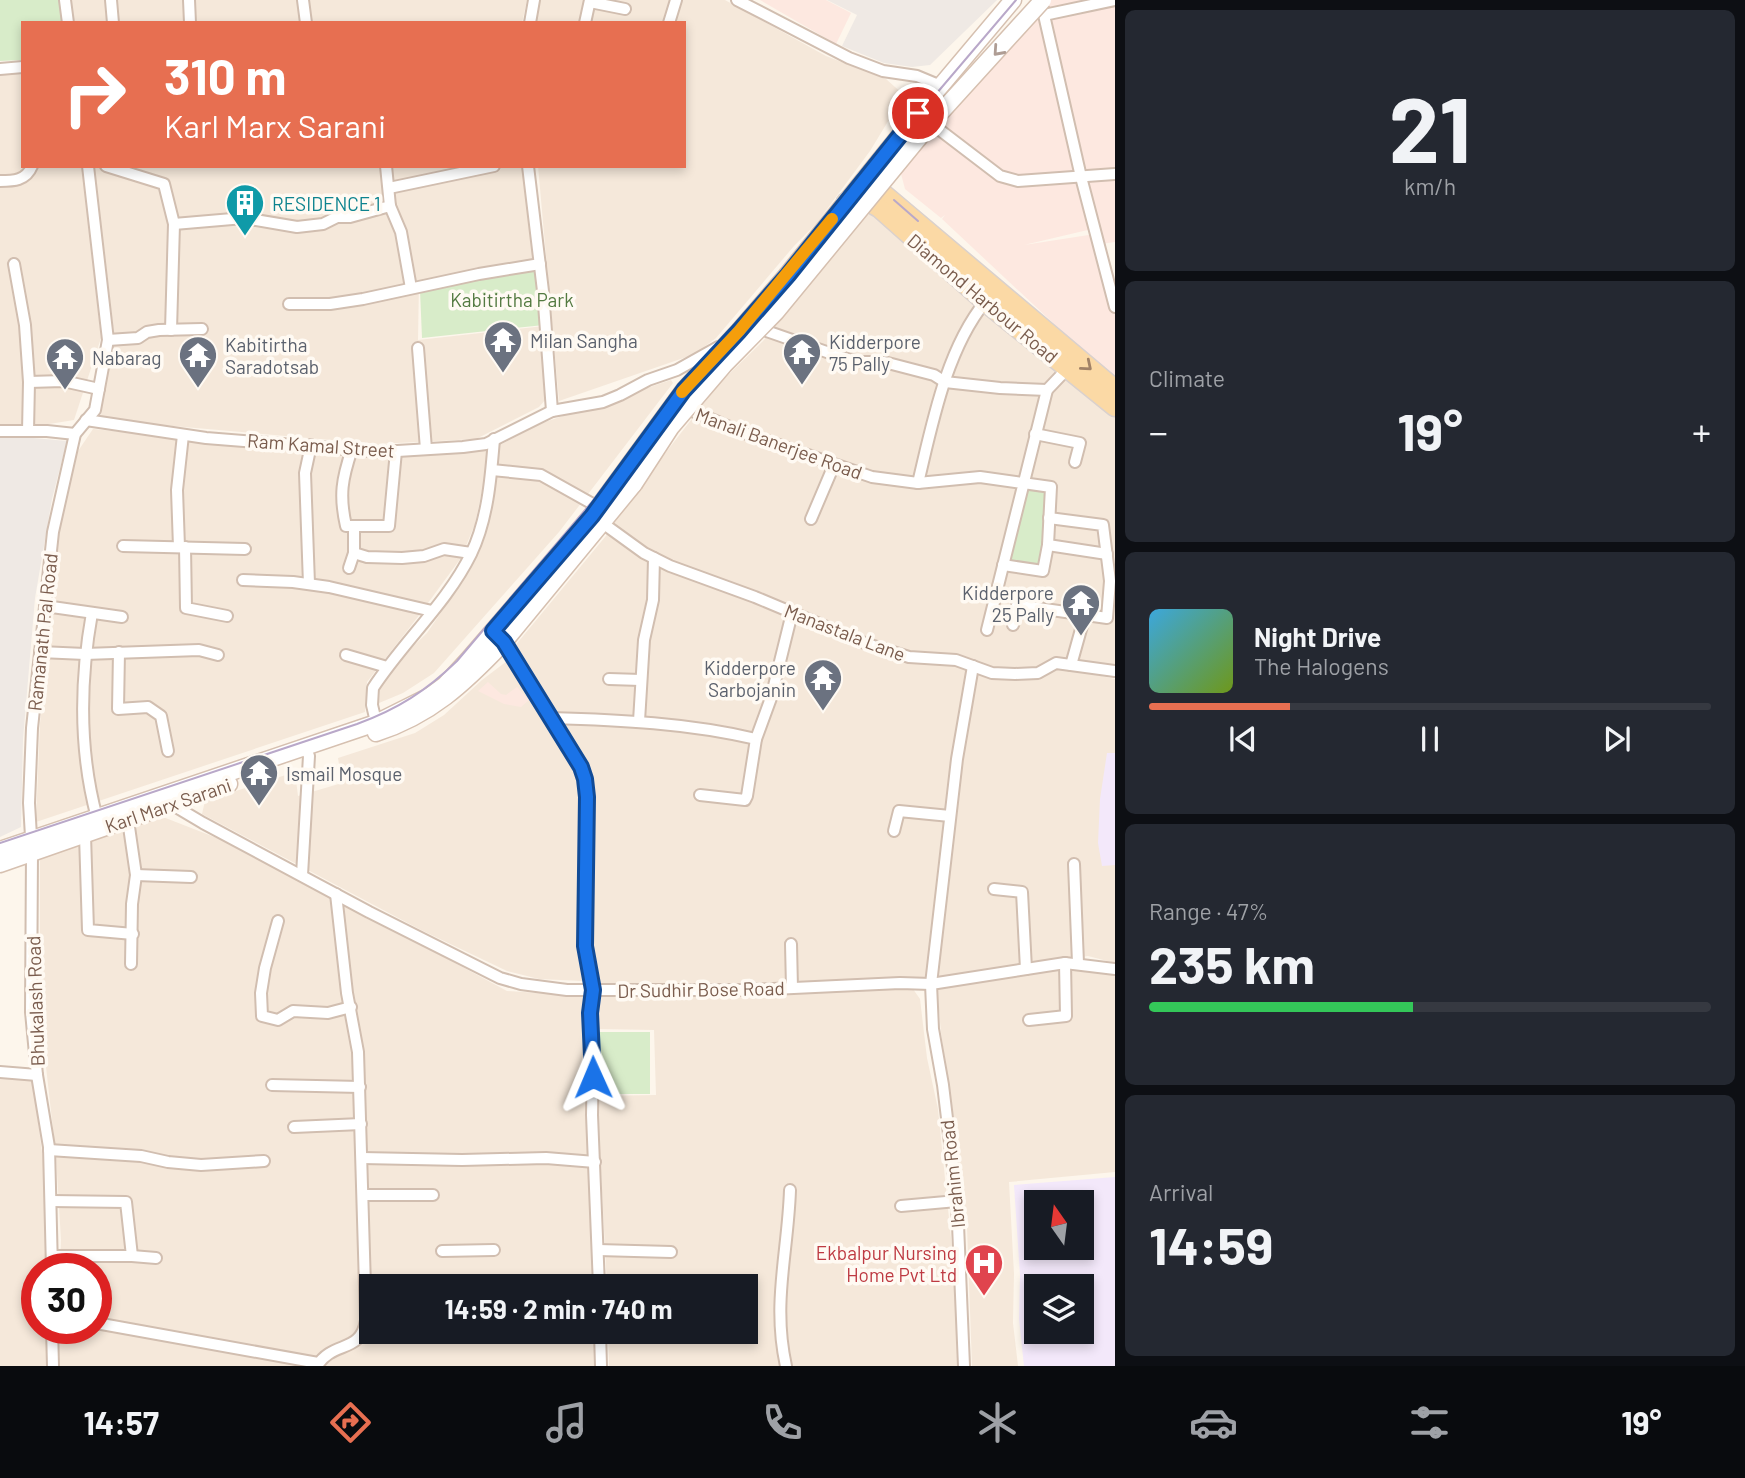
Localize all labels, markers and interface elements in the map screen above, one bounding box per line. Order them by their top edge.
one-way arrow [993,43,1006,56]
text: 310 m [164,46,286,105]
icon: right [49,49,140,140]
text: 21 [1389,72,1471,181]
pin [888,83,948,143]
icon: arrive [899,94,937,132]
text: Karl Marx Sarani [164,106,386,144]
text: km/h [1404,172,1456,200]
building icon: RESIDENCE 1 [224,182,266,237]
place label: RESIDENCE 1 [272,192,381,215]
street label: Diamond Harbour Road [903,228,1063,368]
park label: Kabitirtha Park [450,288,574,311]
temple icon: Milan Sangha [482,319,524,374]
place label: Milan Sangha [530,329,638,352]
place label: Kidderpore 75 Pally [829,330,921,375]
temple icon: Kidderpore 75 Pally [781,331,823,386]
place label: Kabitirtha Saradotsab [225,333,319,378]
temple icon: Kabitirtha Saradotsab [177,334,219,389]
temple icon: Nabarag [44,336,86,391]
place label: Nabarag [92,346,161,369]
one-way arrow [1079,357,1091,370]
text: Climate [1149,364,1225,392]
text: 19° [1397,399,1463,461]
street label: Manali Banerjee Road [693,402,865,484]
text: − [1149,408,1168,454]
text: + [1692,408,1711,454]
street label: Ram Kamal Street [247,428,395,462]
street label: Ramanath Pal Road [22,552,62,712]
place label: Kidderpore 25 Pally [962,581,1054,626]
temple icon: Kidderpore 25 Pally [1060,582,1102,637]
street label: Manastala Lane [781,598,909,666]
text: Night Drive [1254,621,1381,652]
text: The Halogens [1254,652,1389,680]
place label: Kidderpore Sarbojanin [704,656,796,701]
temple icon: Kidderpore Sarbojanin [802,657,844,712]
icon: previous [1224,720,1262,758]
icon: pause [1411,720,1449,758]
icon: next [1598,720,1636,758]
temple icon: Ismail Mosque [238,752,280,807]
place label: Ismail Mosque [286,762,402,785]
street label: Karl Marx Sarani [102,773,234,837]
text: Range · 47% [1149,897,1268,925]
text: 235 km [1149,932,1315,994]
street label: Bhukalash Road [21,935,49,1067]
street label: Dr Sudhir Bose Road [617,976,785,1002]
position arrow [556,1040,630,1114]
street label: Ibrahim Road [935,1119,969,1229]
text: Arrival [1149,1178,1213,1206]
north arrow [1024,1190,1094,1260]
map controls [1024,1190,1094,1344]
text: 14:59 [1149,1213,1273,1275]
place label: Ekbalpur Nursing Home Pvt Ltd [816,1241,957,1286]
hospital icon: Ekbalpur Nursing Home Pvt Ltd [963,1242,1005,1297]
speed limit sign: 30 [21,1253,112,1344]
button: layers [1024,1274,1094,1344]
text: 14:59 · 2 min · 740 m [445,1293,672,1324]
icon: directions [326,1398,375,1447]
icon: music [542,1398,591,1447]
icon: phone [758,1398,807,1447]
icon: climate [973,1398,1022,1447]
icon: car [1189,1398,1238,1447]
icon: filters [1405,1398,1454,1447]
text: 14:57 [83,1403,159,1441]
text: 19° [1621,1403,1662,1441]

